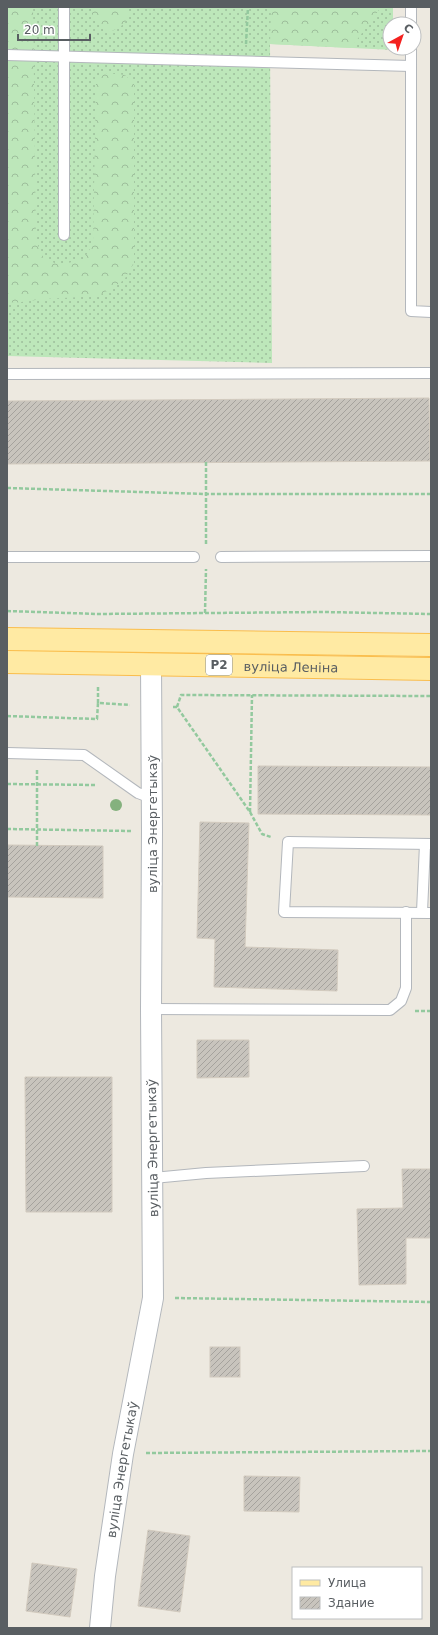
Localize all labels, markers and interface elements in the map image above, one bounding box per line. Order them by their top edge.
scale bar [18,16,90,42]
north arrow [382,16,422,56]
text: С [401,21,415,36]
text: 20 m [24,23,55,37]
road number: Р2 [206,655,232,675]
street label: вуліца Леніна [244,659,338,675]
street label: вуліца Энергетыкаў [145,755,160,893]
street label: вуліца Энергетыкаў [144,1078,161,1217]
street label: вуліца Энергетыкаў [104,1400,141,1539]
legend [292,1567,422,1619]
text: Улица [328,1576,366,1590]
text: Здание [328,1596,374,1610]

